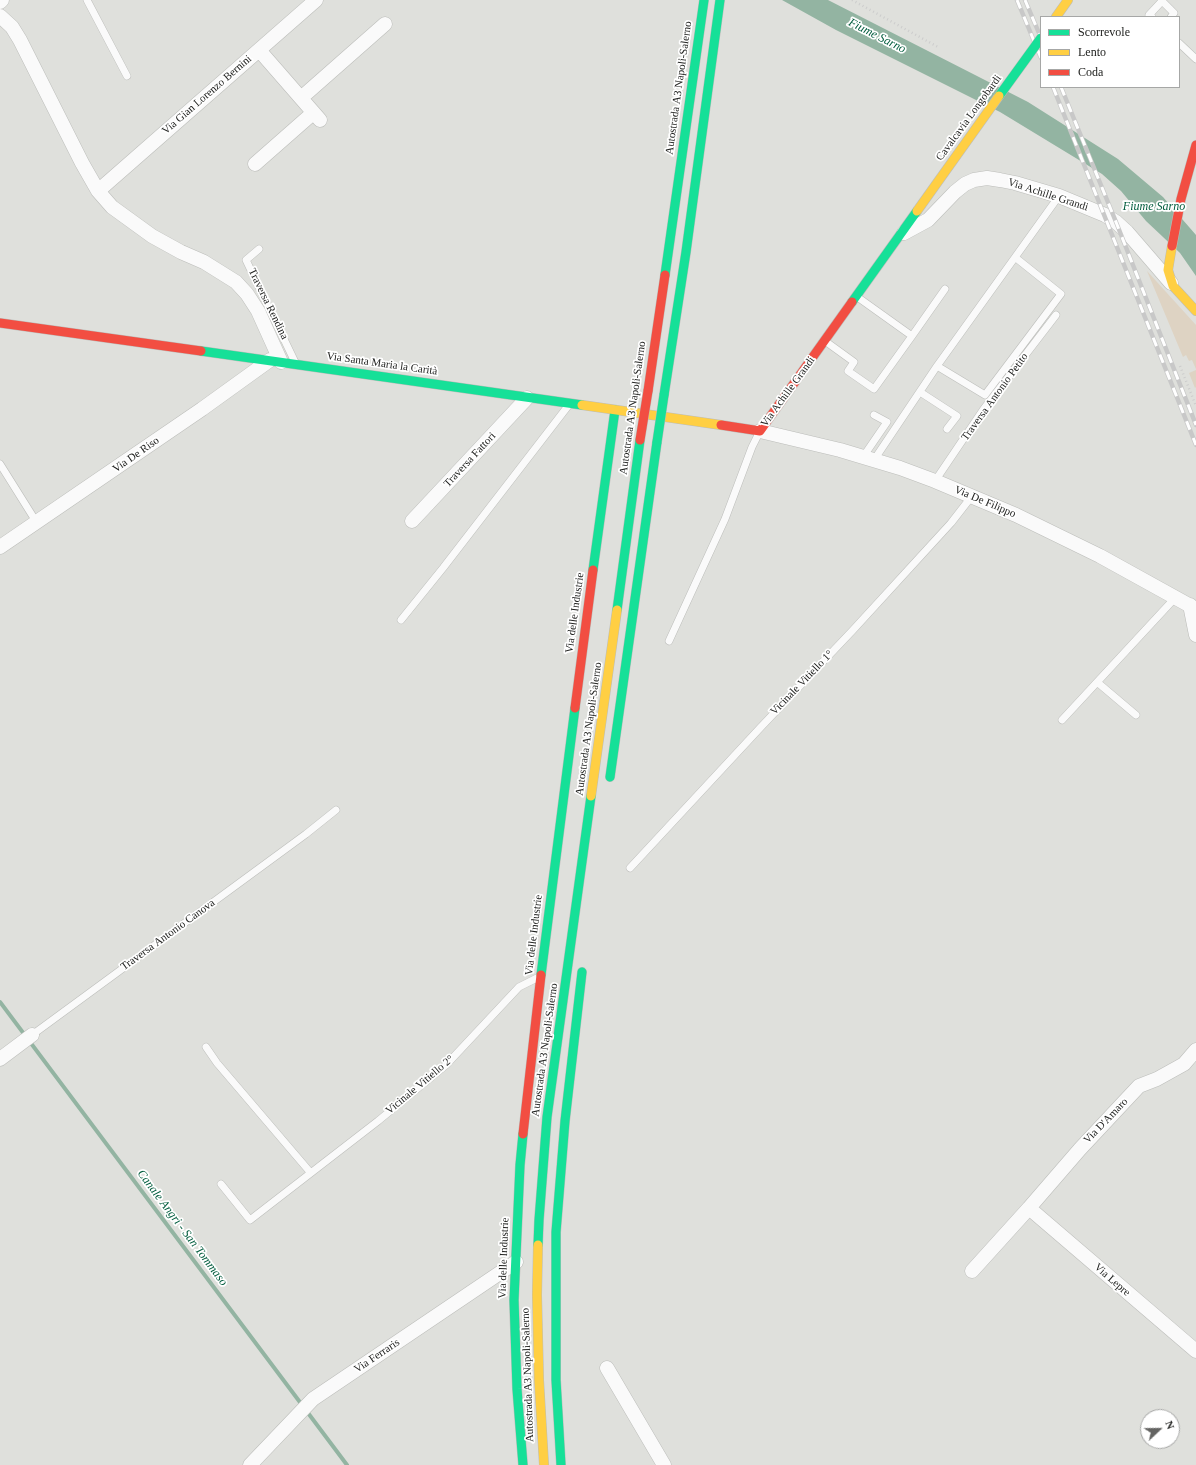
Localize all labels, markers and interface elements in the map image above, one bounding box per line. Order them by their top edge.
water label: Fiume Sarno [846,15,908,57]
legend [1040,16,1180,88]
street label: Autostrada A3 Napoli-Salerno [663,21,695,155]
text: Scorrevole [1078,25,1130,39]
text: Lento [1078,45,1106,59]
street label: Via Gian Lorenzo Bernini [159,52,255,138]
text: Coda [1078,65,1103,79]
street label: Cavalcavia Longobardi [933,72,1005,164]
street label: Via Achille Grandi [1006,176,1090,214]
water label: Fiume Sarno [1123,200,1185,214]
street label: Traversa Rendina [245,266,291,342]
street label: Autostrada A3 Napoli-Salerno [617,341,649,475]
street label: Via Santa Maria la Carità [326,350,438,378]
street label: Traversa Antonio Petito [959,351,1031,443]
street label: Via Achille Grandi [758,354,818,430]
street label: Traversa Fattori [441,430,499,490]
street label: Via De Riso [110,434,162,476]
street label: Via De Filippo [952,483,1018,521]
street label: Via delle Industrie [563,572,587,654]
street label: Vicinale Vitiello 1° [768,648,836,718]
street label: Autostrada A3 Napoli-Salerno [573,662,605,796]
street label: Via delle Industrie [523,894,545,976]
street label: Traversa Antonio Canova [118,896,218,974]
street label: Autostrada A3 Napoli-Salerno [529,983,561,1117]
street label: Vicinale Vitiello 2° [383,1053,457,1117]
street label: Via D'Amaro [1081,1095,1131,1147]
water label: Canale Angri - San Tommaso [134,1167,230,1289]
street label: Via delle Industrie [496,1217,512,1299]
street label: Via Lepre [1091,1261,1133,1299]
street label: Autostrada A3 Napoli-Salerno [519,1308,537,1442]
street label: Via Ferraris [352,1336,402,1376]
north arrow [1140,1409,1180,1449]
text: N [1163,1419,1177,1431]

